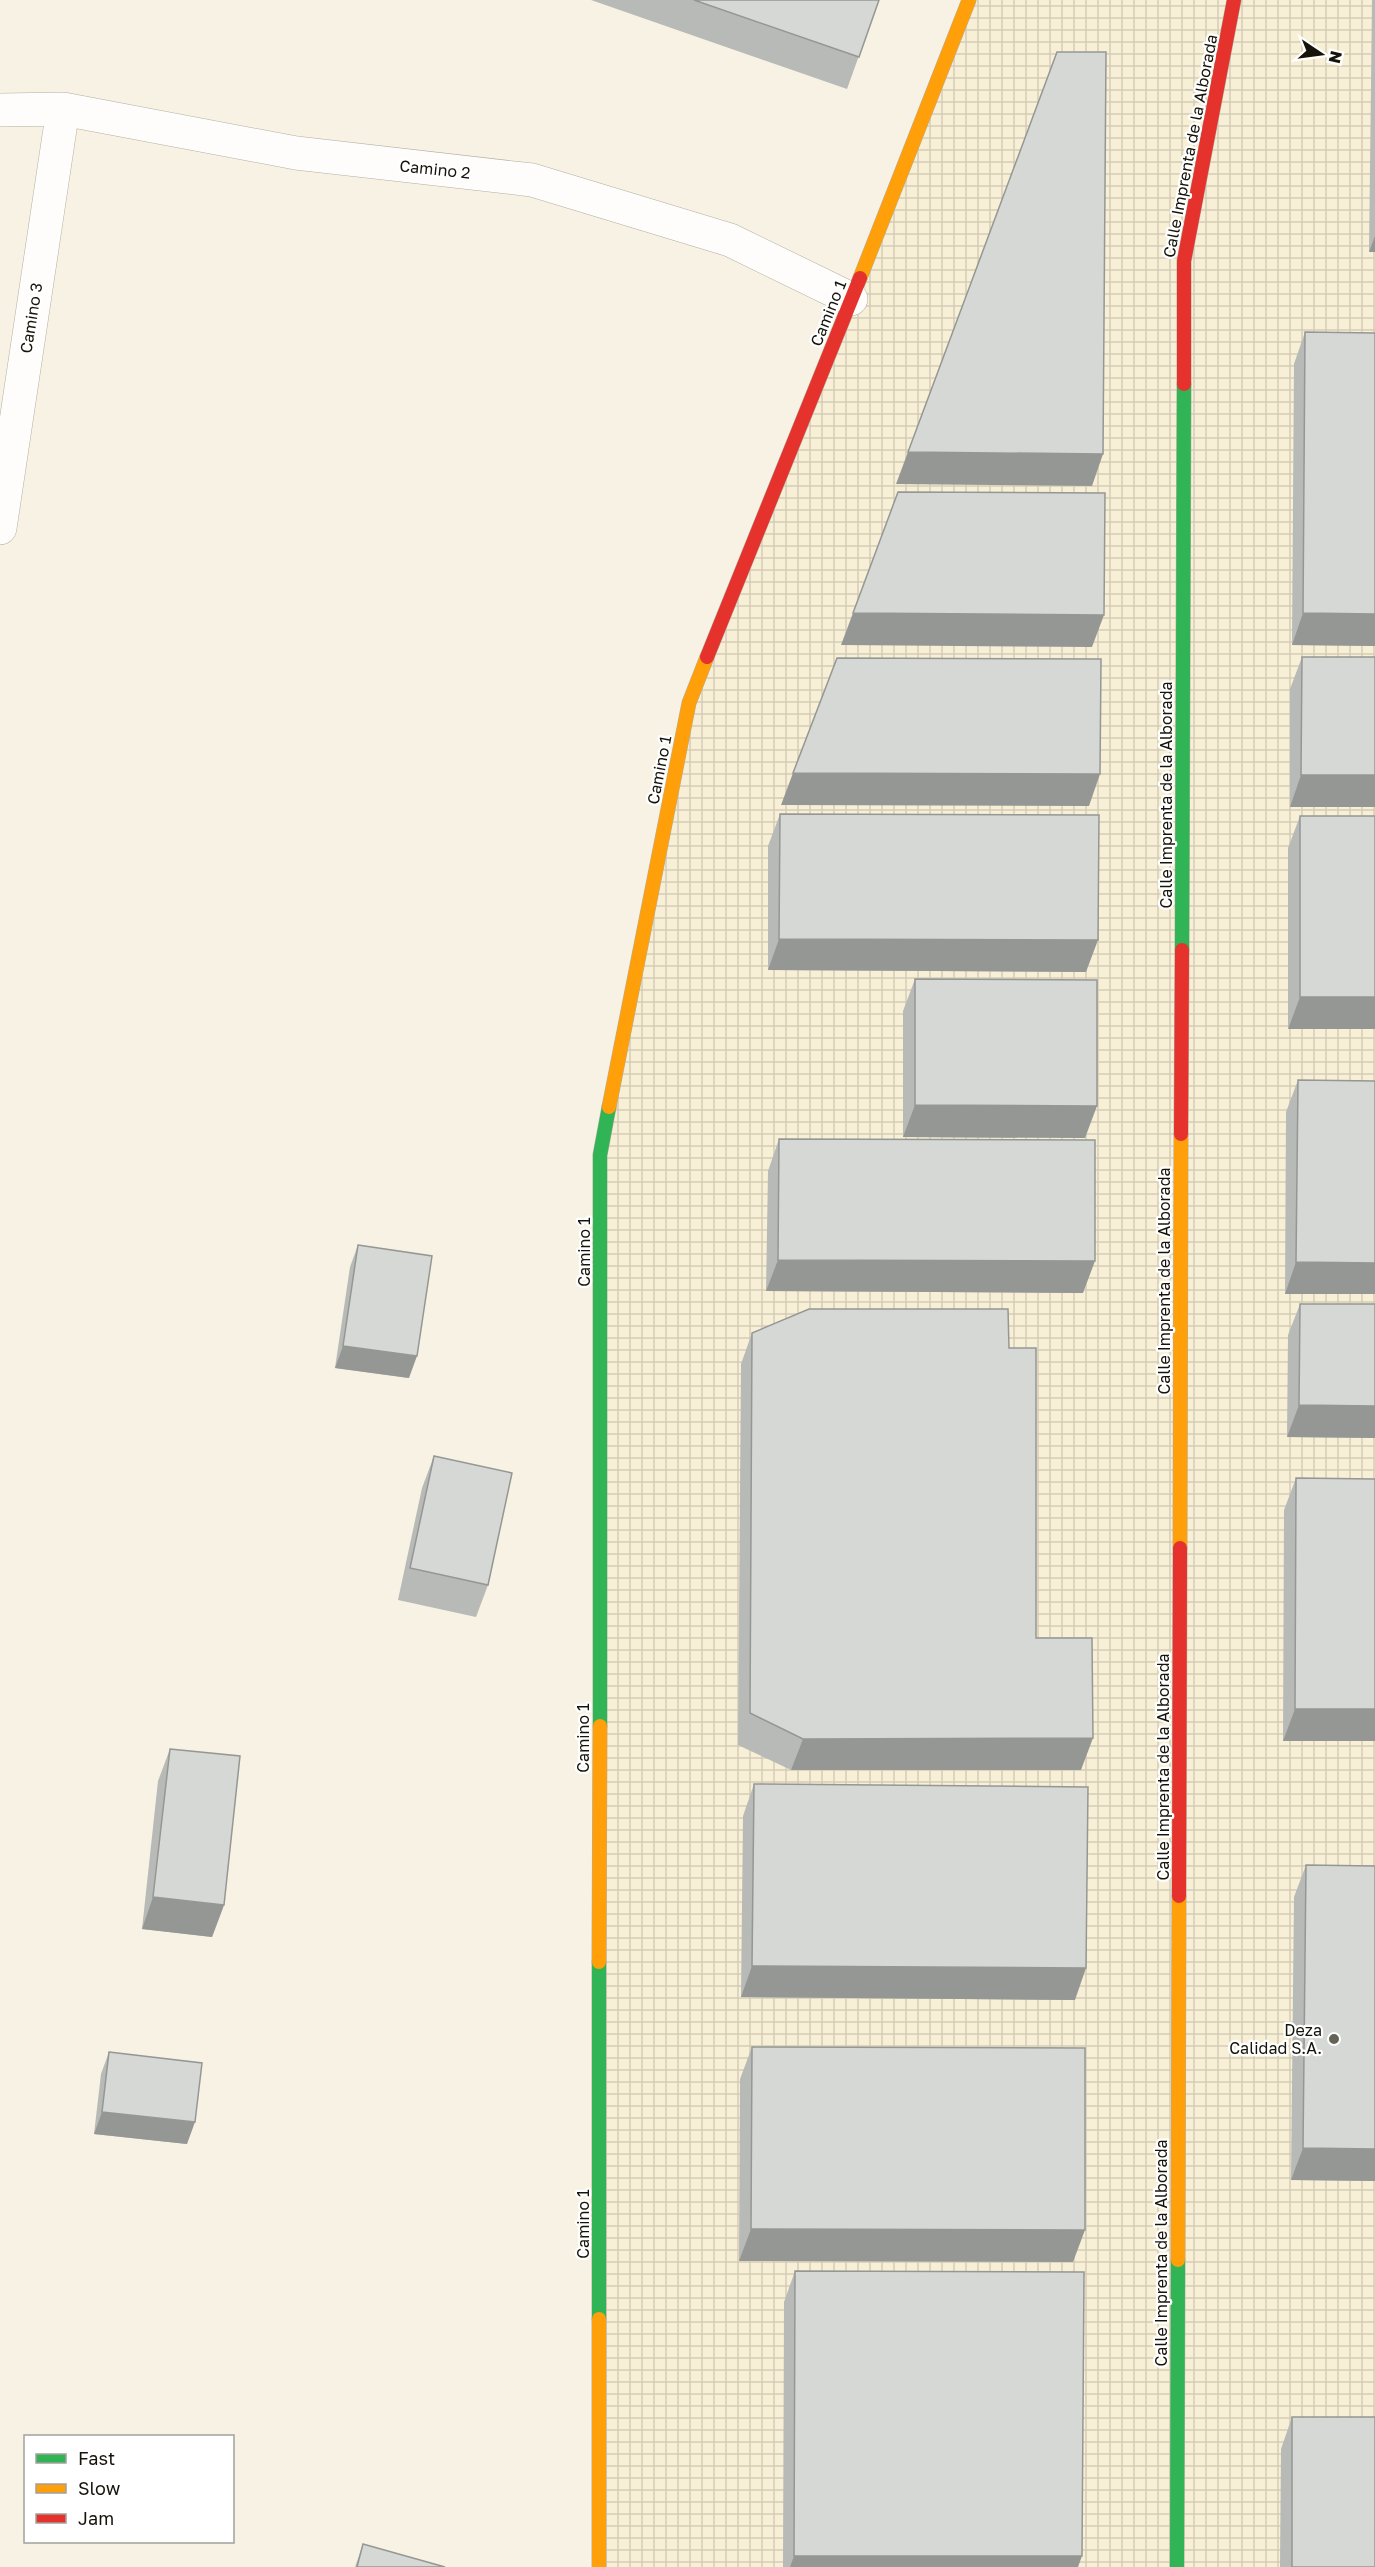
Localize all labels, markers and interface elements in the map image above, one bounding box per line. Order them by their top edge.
north arrow [1291,24,1351,84]
street label: Calle Imprenta de la Alborada [1159,33,1221,259]
text: N [1325,49,1347,66]
street label: Camino 2 [399,155,471,183]
street label: Camino 1 [806,277,850,349]
street label: Camino 3 [16,281,46,355]
street label: Calle Imprenta de la Alborada [1156,681,1176,909]
street label: Camino 1 [643,734,675,806]
street label: Calle Imprenta de la Alborada [1154,1167,1174,1395]
street label: Camino 1 [574,1217,594,1287]
street label: Calle Imprenta de la Alborada [1153,1653,1173,1881]
street label: Camino 1 [573,1703,593,1773]
place label: Deza Calidad S.A. [1229,2020,1322,2058]
marker: Deza Calidad S.A. [1327,2032,1341,2046]
street label: Calle Imprenta de la Alborada [1151,2139,1171,2367]
street label: Camino 1 [573,2189,593,2259]
legend [24,2435,234,2543]
text: Fast [78,2447,115,2469]
text: Slow [78,2477,121,2499]
text: Jam [78,2507,114,2529]

